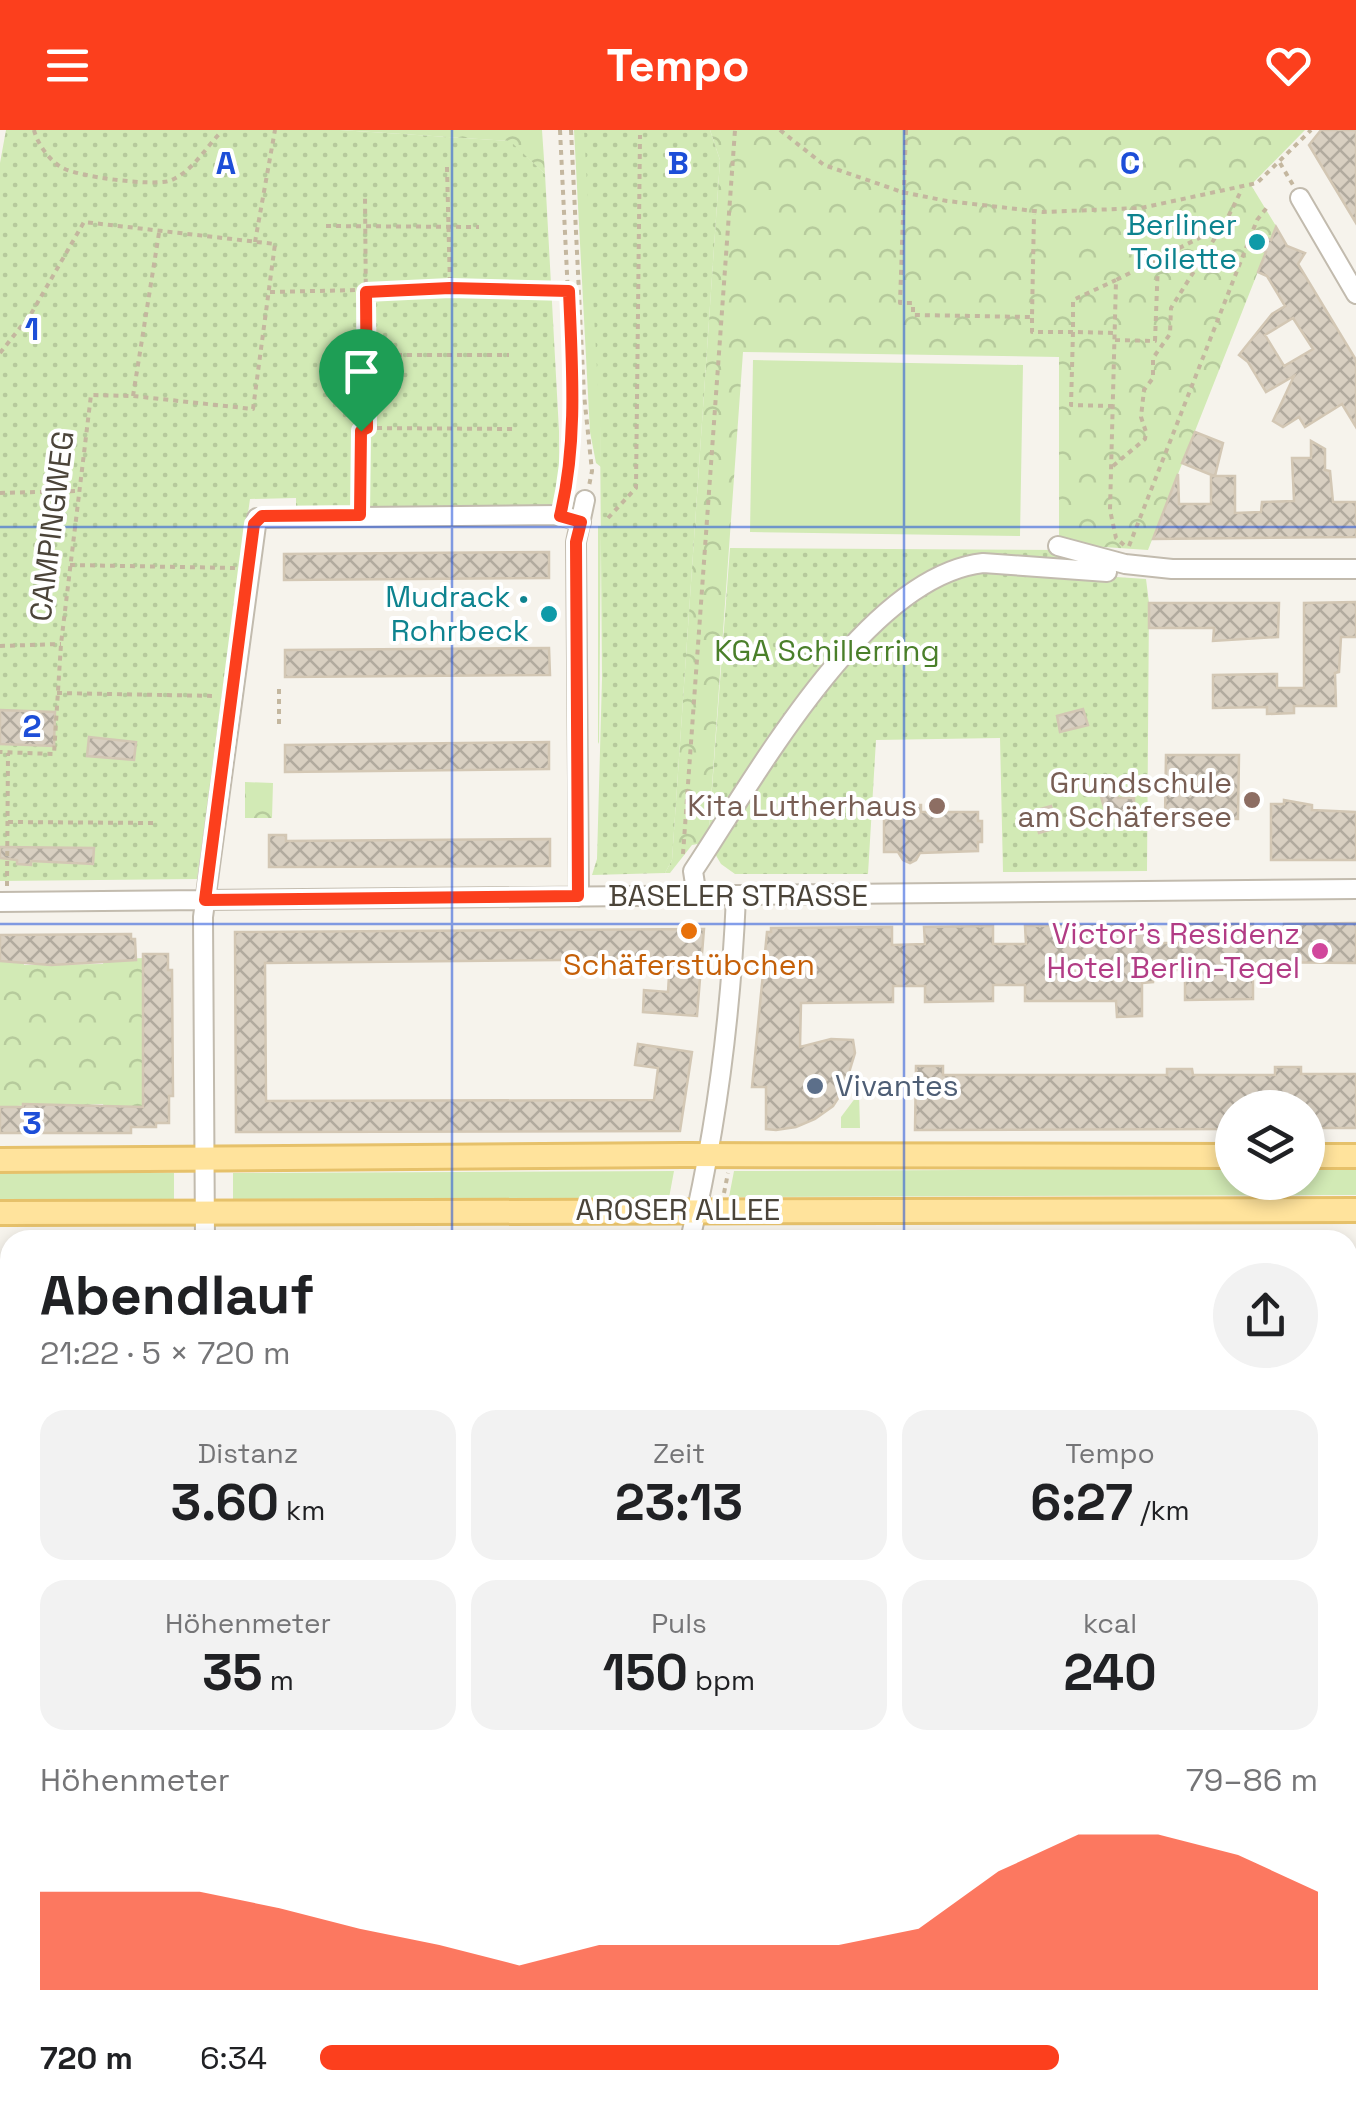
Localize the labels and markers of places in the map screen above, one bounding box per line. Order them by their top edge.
place label: Berliner Toilette [1126,205,1237,278]
marker: Berliner Toilette [1246,231,1268,253]
pin [319,329,404,432]
place label: Mudrack • Rohrbeck [385,577,529,650]
marker: Mudrack • Rohrbeck [538,603,560,625]
place label: Grundschule am Schäfersee [1018,763,1232,836]
place label: Kita Lutherhaus [687,786,917,825]
marker: Grundschule am Schäfersee [1241,789,1263,811]
marker: Kita Lutherhaus [926,795,948,817]
place label: Victor's Residenz Hotel Berlin-Tegel [1046,914,1300,987]
marker: Schäferstübchen [678,920,700,942]
marker: Victor's Residenz Hotel Berlin-Tegel [1309,940,1331,962]
place label: Schäferstübchen [563,945,815,984]
place label: Vivantes [835,1066,959,1105]
marker: Vivantes [804,1075,826,1097]

